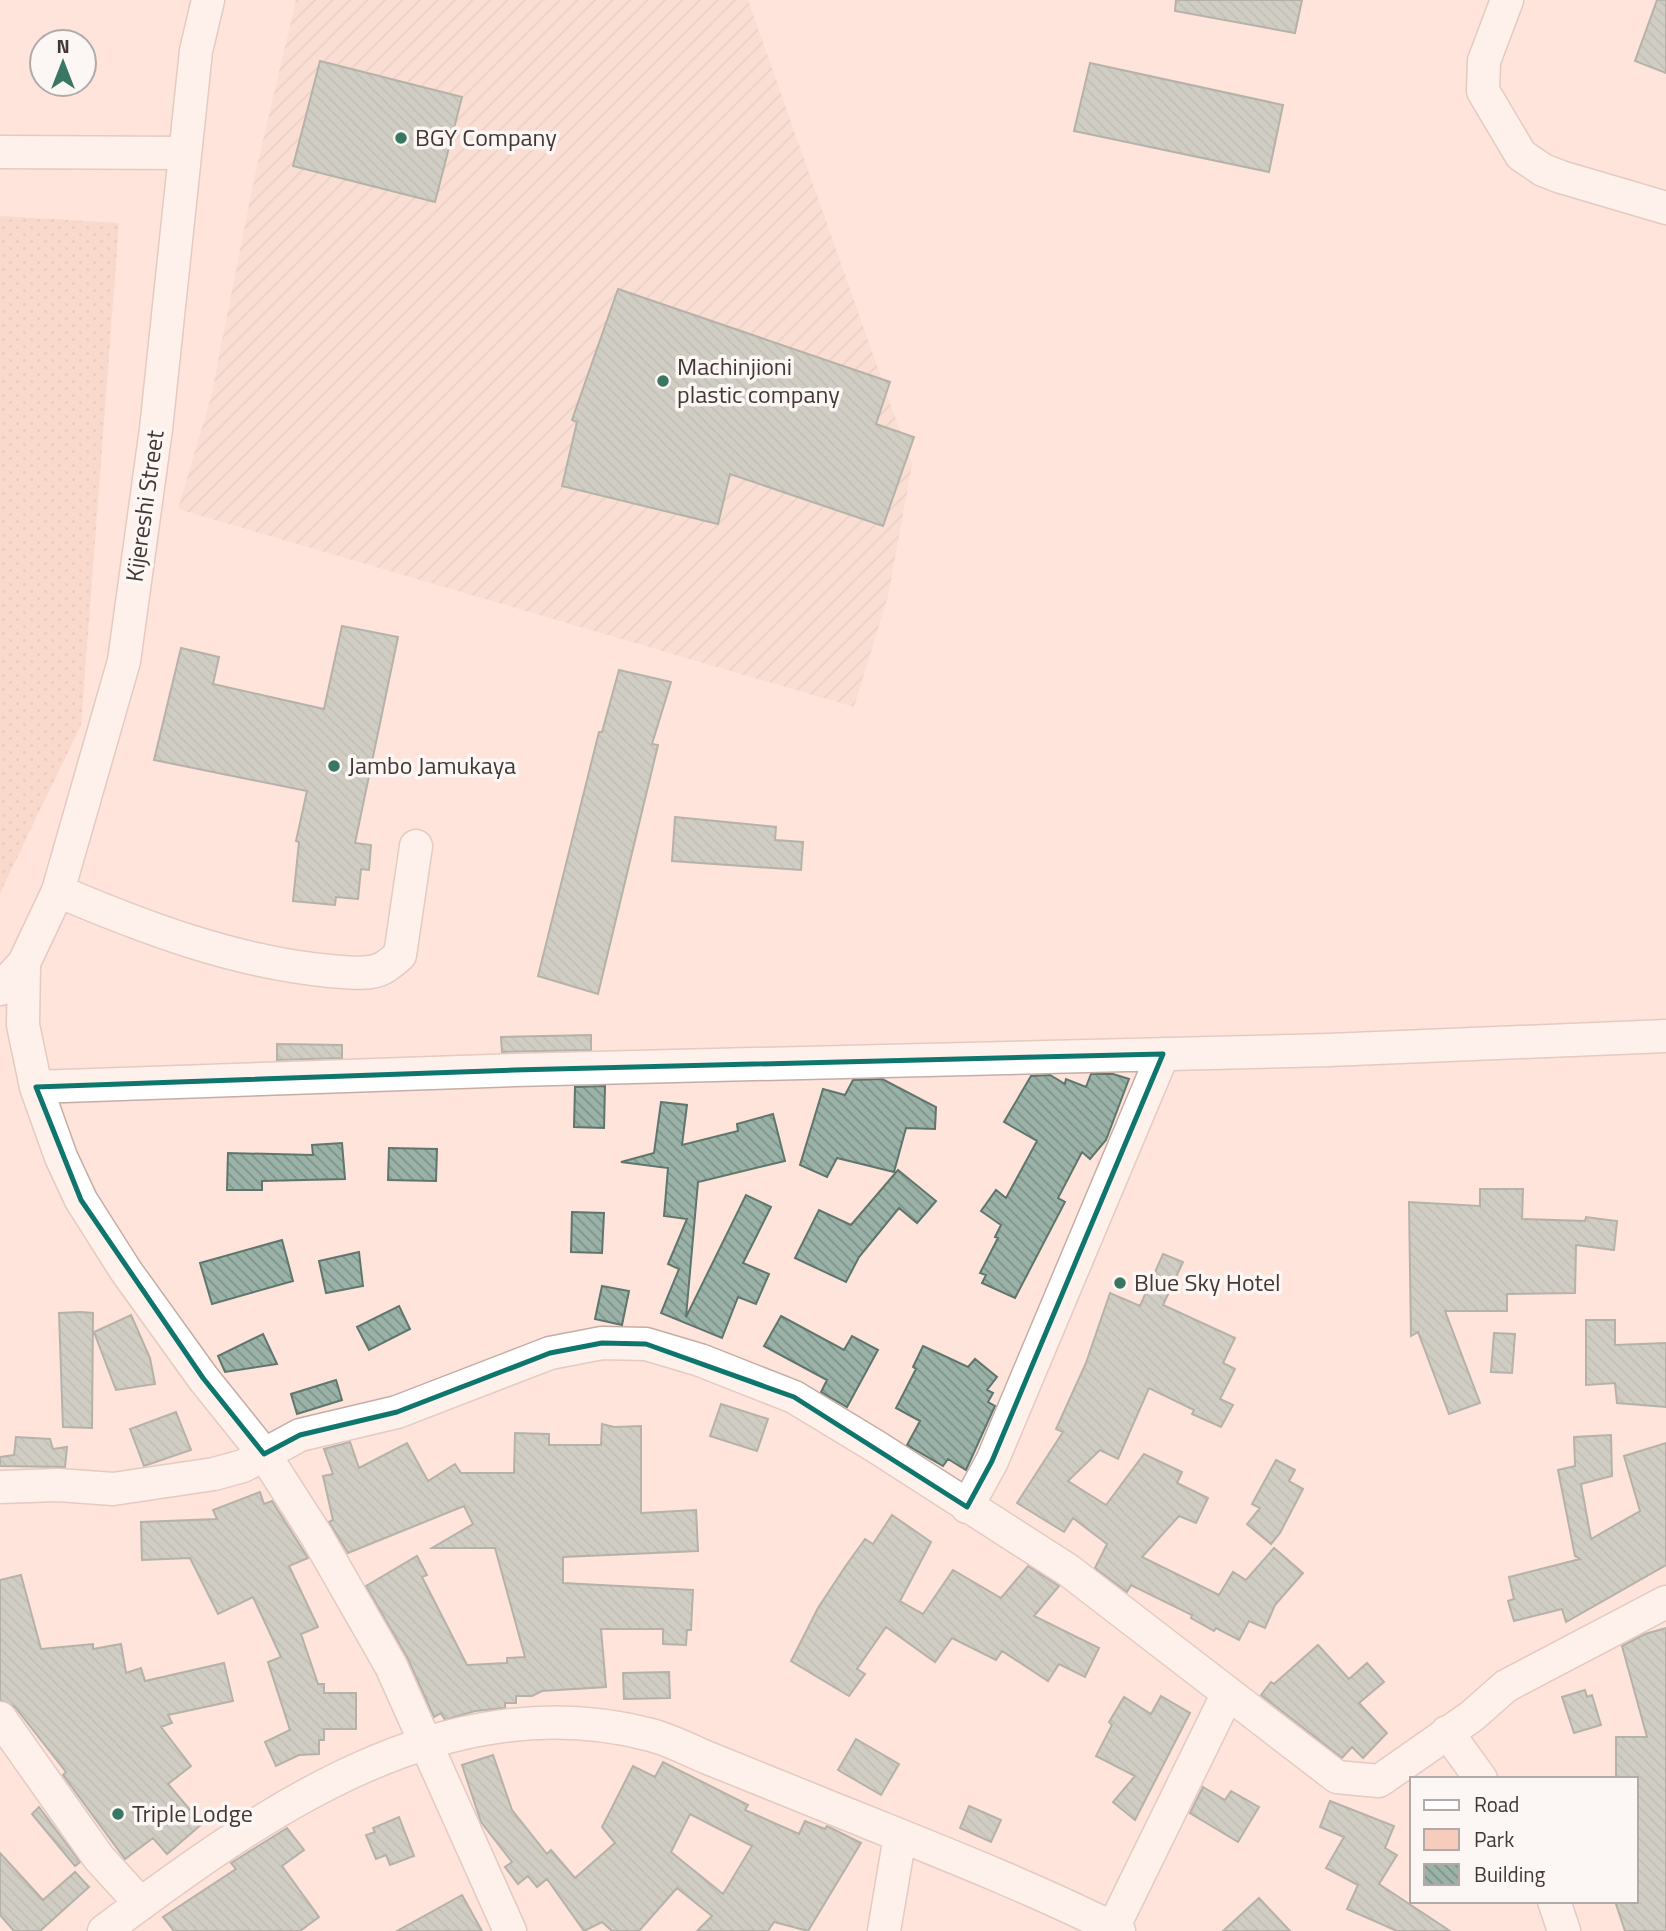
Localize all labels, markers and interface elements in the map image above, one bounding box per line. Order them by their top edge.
north arrow [28,28,98,98]
text: N [56,31,70,60]
place label: BGY Company [415,119,557,155]
marker: BGY Company [393,130,409,146]
place label: Machinjioni plastic company [677,348,840,412]
marker: Machinjioni plastic company [655,373,671,389]
street label: Kijereshi Street [116,427,173,584]
place label: Jambo Jamukaya [348,747,516,783]
marker: Jambo Jamukaya [326,758,342,774]
place label: Blue Sky Hotel [1134,1264,1281,1300]
marker: Blue Sky Hotel [1112,1275,1128,1291]
legend [1410,1777,1638,1903]
text: Road [1474,1788,1519,1820]
place label: Triple Lodge [132,1795,253,1831]
marker: Triple Lodge [110,1806,126,1822]
text: Park [1474,1823,1514,1855]
text: Building [1474,1858,1546,1890]

